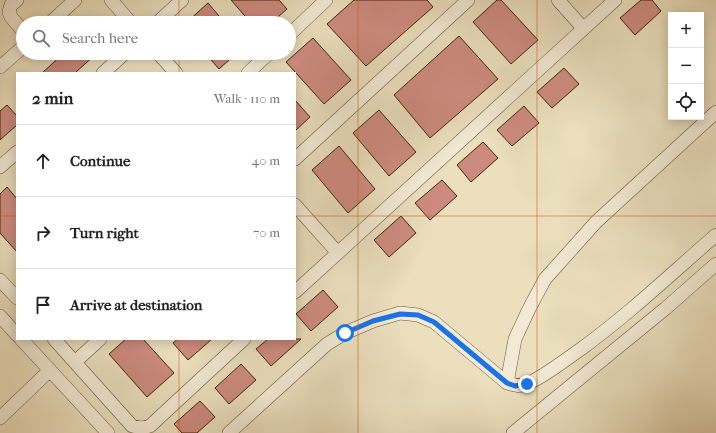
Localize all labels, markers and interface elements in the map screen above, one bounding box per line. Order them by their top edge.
map controls [668,12,704,120]
button: + [668,12,704,48]
search box [16,16,296,60]
icon: search [30,27,52,49]
text: Search here [62,29,138,47]
button: − [668,48,704,84]
button: locate [668,84,704,120]
text: 2 min [32,88,73,108]
text: Walk · 110 m [214,91,280,106]
icon: ahead [32,150,54,172]
text: Continue [70,152,130,170]
text: 40 m [252,153,280,168]
icon: right [32,222,54,244]
text: Turn right [70,224,139,242]
text: 70 m [253,225,280,240]
icon: arrive [32,294,54,316]
text: Arrive at destination [70,296,202,314]
route start [336,324,354,342]
route end [518,375,536,393]

